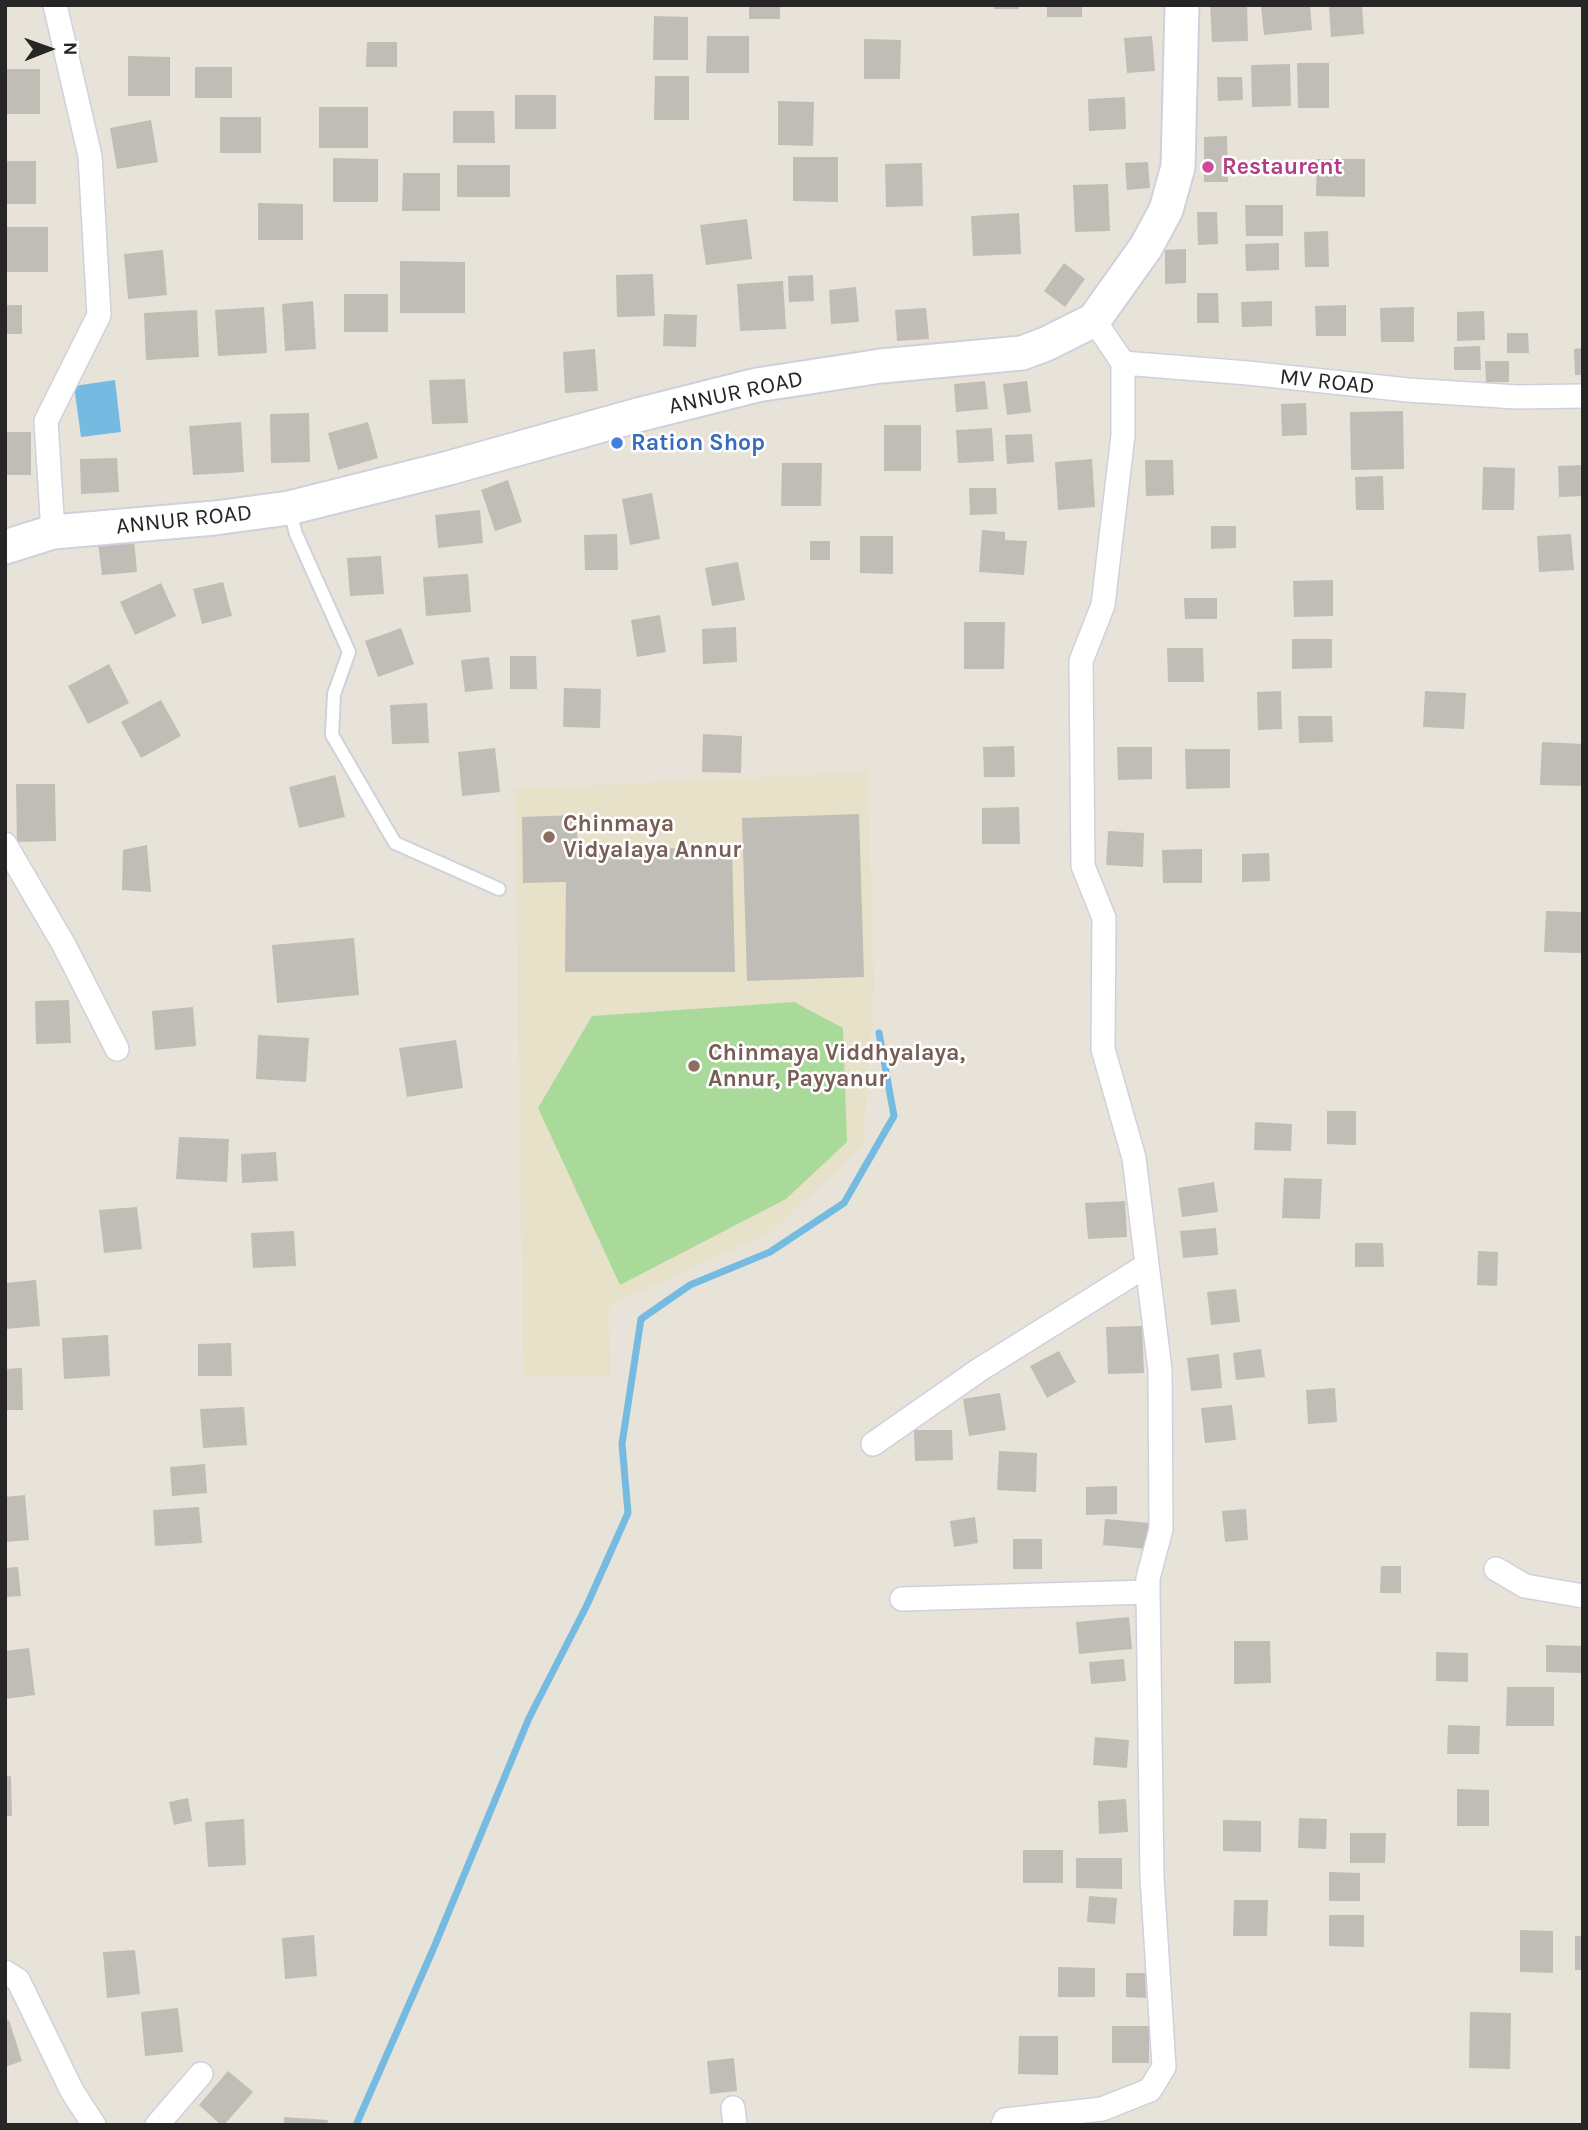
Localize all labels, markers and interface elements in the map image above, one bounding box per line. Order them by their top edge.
north arrow [14,14,84,84]
text: N [59,42,81,56]
place label: Restaurent [1222,153,1343,181]
marker: Restaurent [1200,159,1216,175]
street label: MV ROAD [1278,363,1376,401]
street label: ANNUR ROAD [666,365,806,421]
place label: Ration Shop [631,429,765,457]
marker: Ration Shop [609,435,625,451]
street label: ANNUR ROAD [115,499,253,541]
place label: Chinmaya Vidyalaya Annur [563,810,741,864]
marker: Chinmaya Vidyalaya Annur [541,829,557,845]
place label: Chinmaya Viddhyalaya, Annur, Payyanur [708,1039,965,1093]
marker: Chinmaya Viddhyalaya, Annur, Payyanur [686,1058,702,1074]

